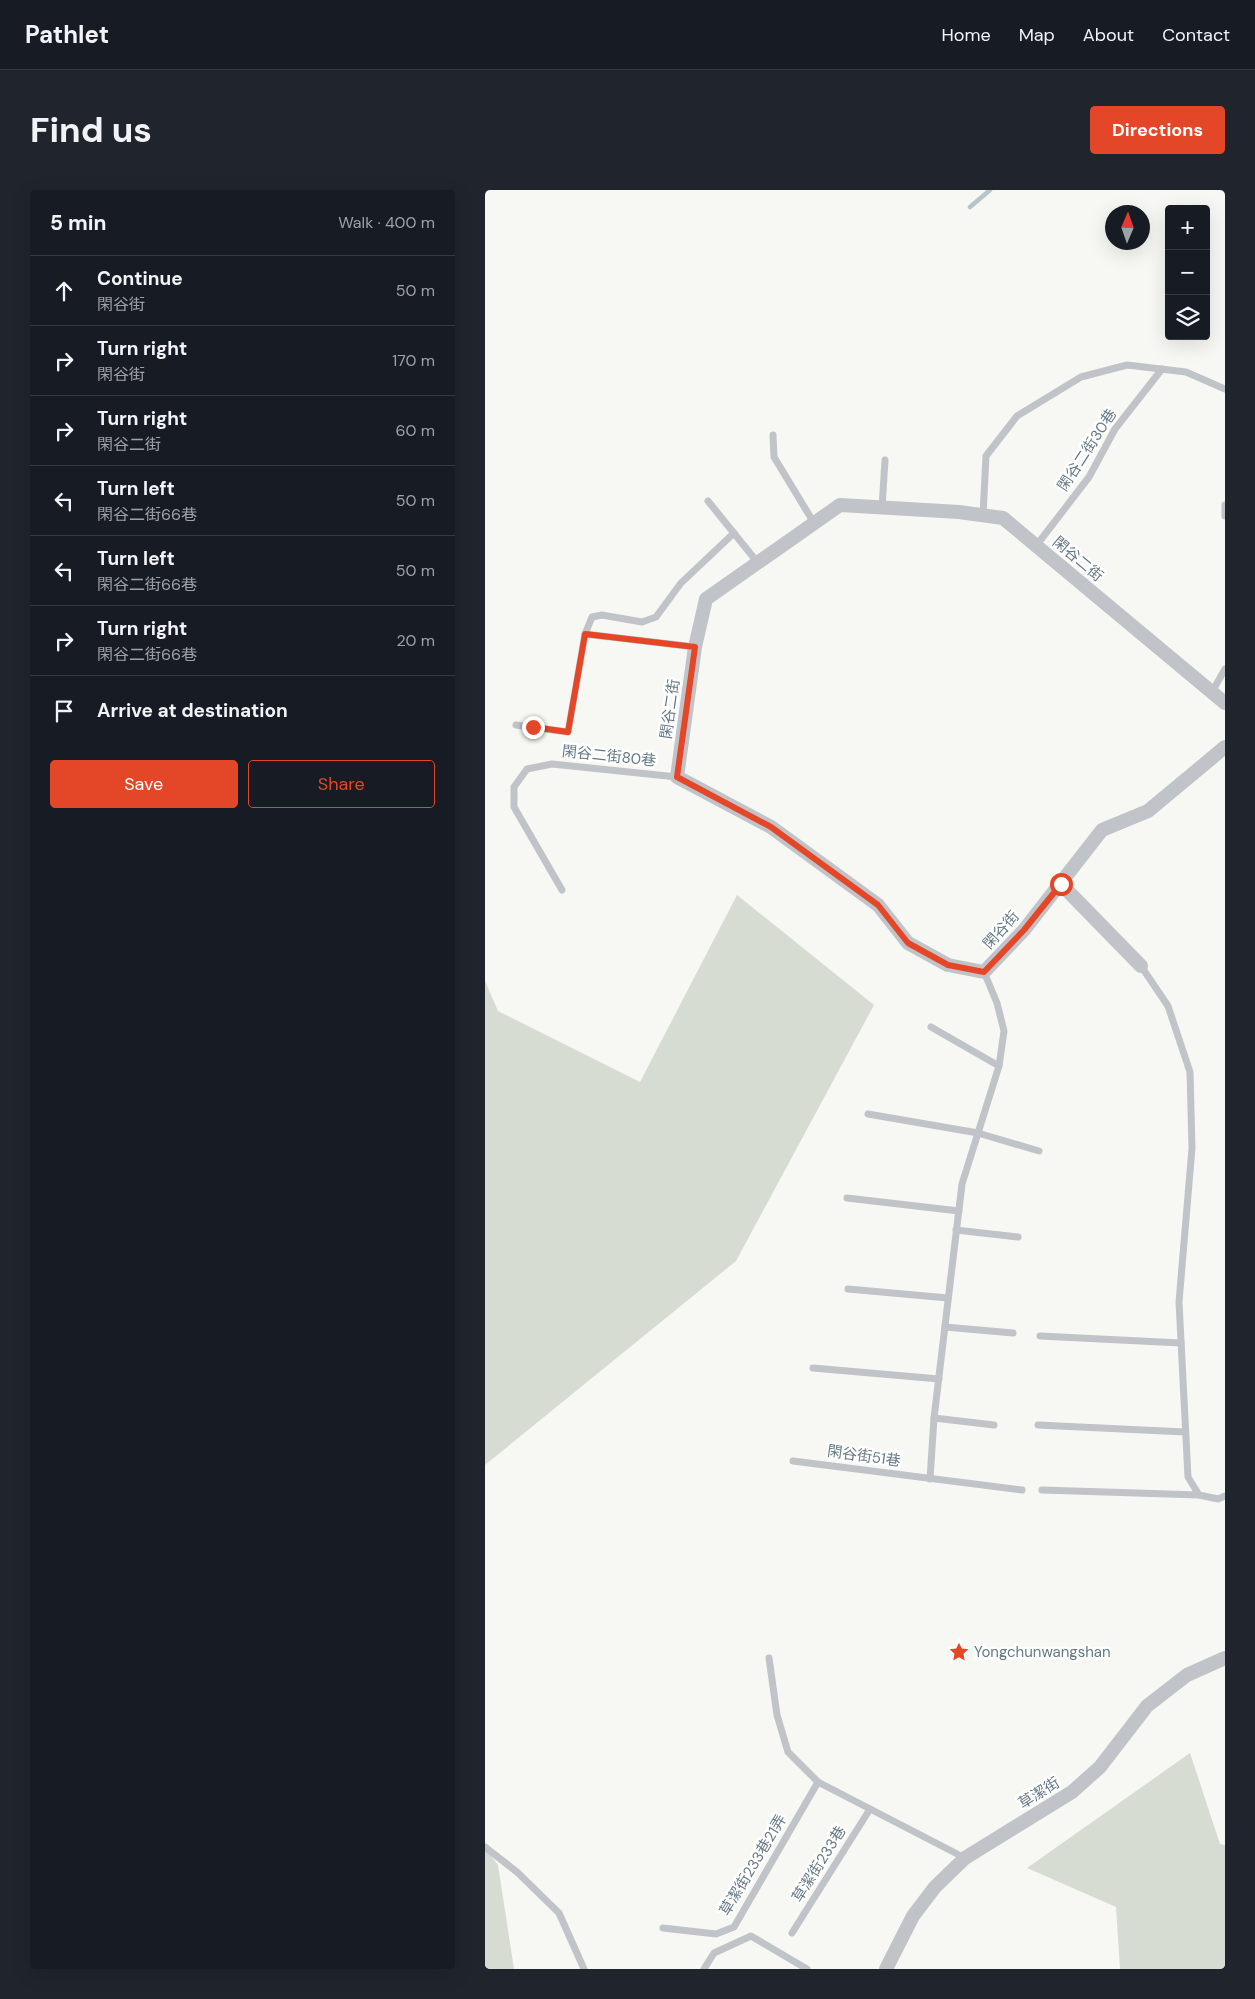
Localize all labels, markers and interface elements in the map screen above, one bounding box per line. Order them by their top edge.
text: Pathlet [25,19,109,50]
text: Home [941,23,991,47]
text: Map [1019,23,1055,47]
text: About [1083,23,1134,47]
text: Contact [1162,23,1230,47]
button: Directions [1090,106,1225,154]
text: Find us [30,107,152,153]
north arrow [1105,205,1150,250]
map controls [1165,205,1210,340]
button: + [1165,205,1210,250]
text: 5 min [50,209,106,237]
text: Walk · 400 m [338,212,435,233]
button: − [1165,250,1210,295]
text: Continue [97,266,183,291]
icon: ahead [50,277,78,305]
text: 50 m [396,280,435,301]
text: 閑谷街 [97,294,145,315]
button: layers [1165,295,1210,340]
text: Turn right [97,336,187,361]
icon: right [50,347,78,375]
text: 170 m [392,350,435,371]
text: 閑谷街 [97,364,145,385]
street label: 閑谷二街30巷 [1053,405,1121,495]
text: Turn right [97,406,187,431]
icon: right [50,417,78,445]
text: 60 m [395,420,435,441]
text: 閑谷二街 [97,434,161,455]
text: Turn left [97,476,175,501]
icon: left [50,487,78,515]
text: 50 m [396,490,435,511]
text: 閑谷二街66巷 [97,504,197,525]
street label: 閑谷二街 [1049,532,1107,586]
text: Turn left [97,546,175,571]
icon: left [50,557,78,585]
text: 50 m [396,560,435,581]
text: 閑谷二街66巷 [97,574,197,595]
text: Turn right [97,616,187,641]
icon: right [50,627,78,655]
text: 20 m [396,630,435,651]
text: 閑谷二街66巷 [97,644,197,665]
street label: 閑谷二街 [656,678,684,740]
icon: arrive [50,697,78,725]
text: Arrive at destination [97,698,288,723]
route end [522,716,545,739]
street label: 閑谷二街80巷 [561,741,657,771]
button: Save [50,760,238,808]
button: Share [248,760,435,808]
route start [1050,873,1073,896]
street label: 閑谷街 [979,907,1023,953]
street label: 閑谷街51巷 [826,1441,902,1471]
place icon: Yongchunwangshan [948,1641,970,1663]
place label: Yongchunwangshan [974,1642,1111,1662]
street label: 草潔街 [1015,1773,1063,1813]
street label: 草潔街233巷21弄 [715,1811,791,1919]
street label: 草潔街233巷 [788,1822,850,1906]

